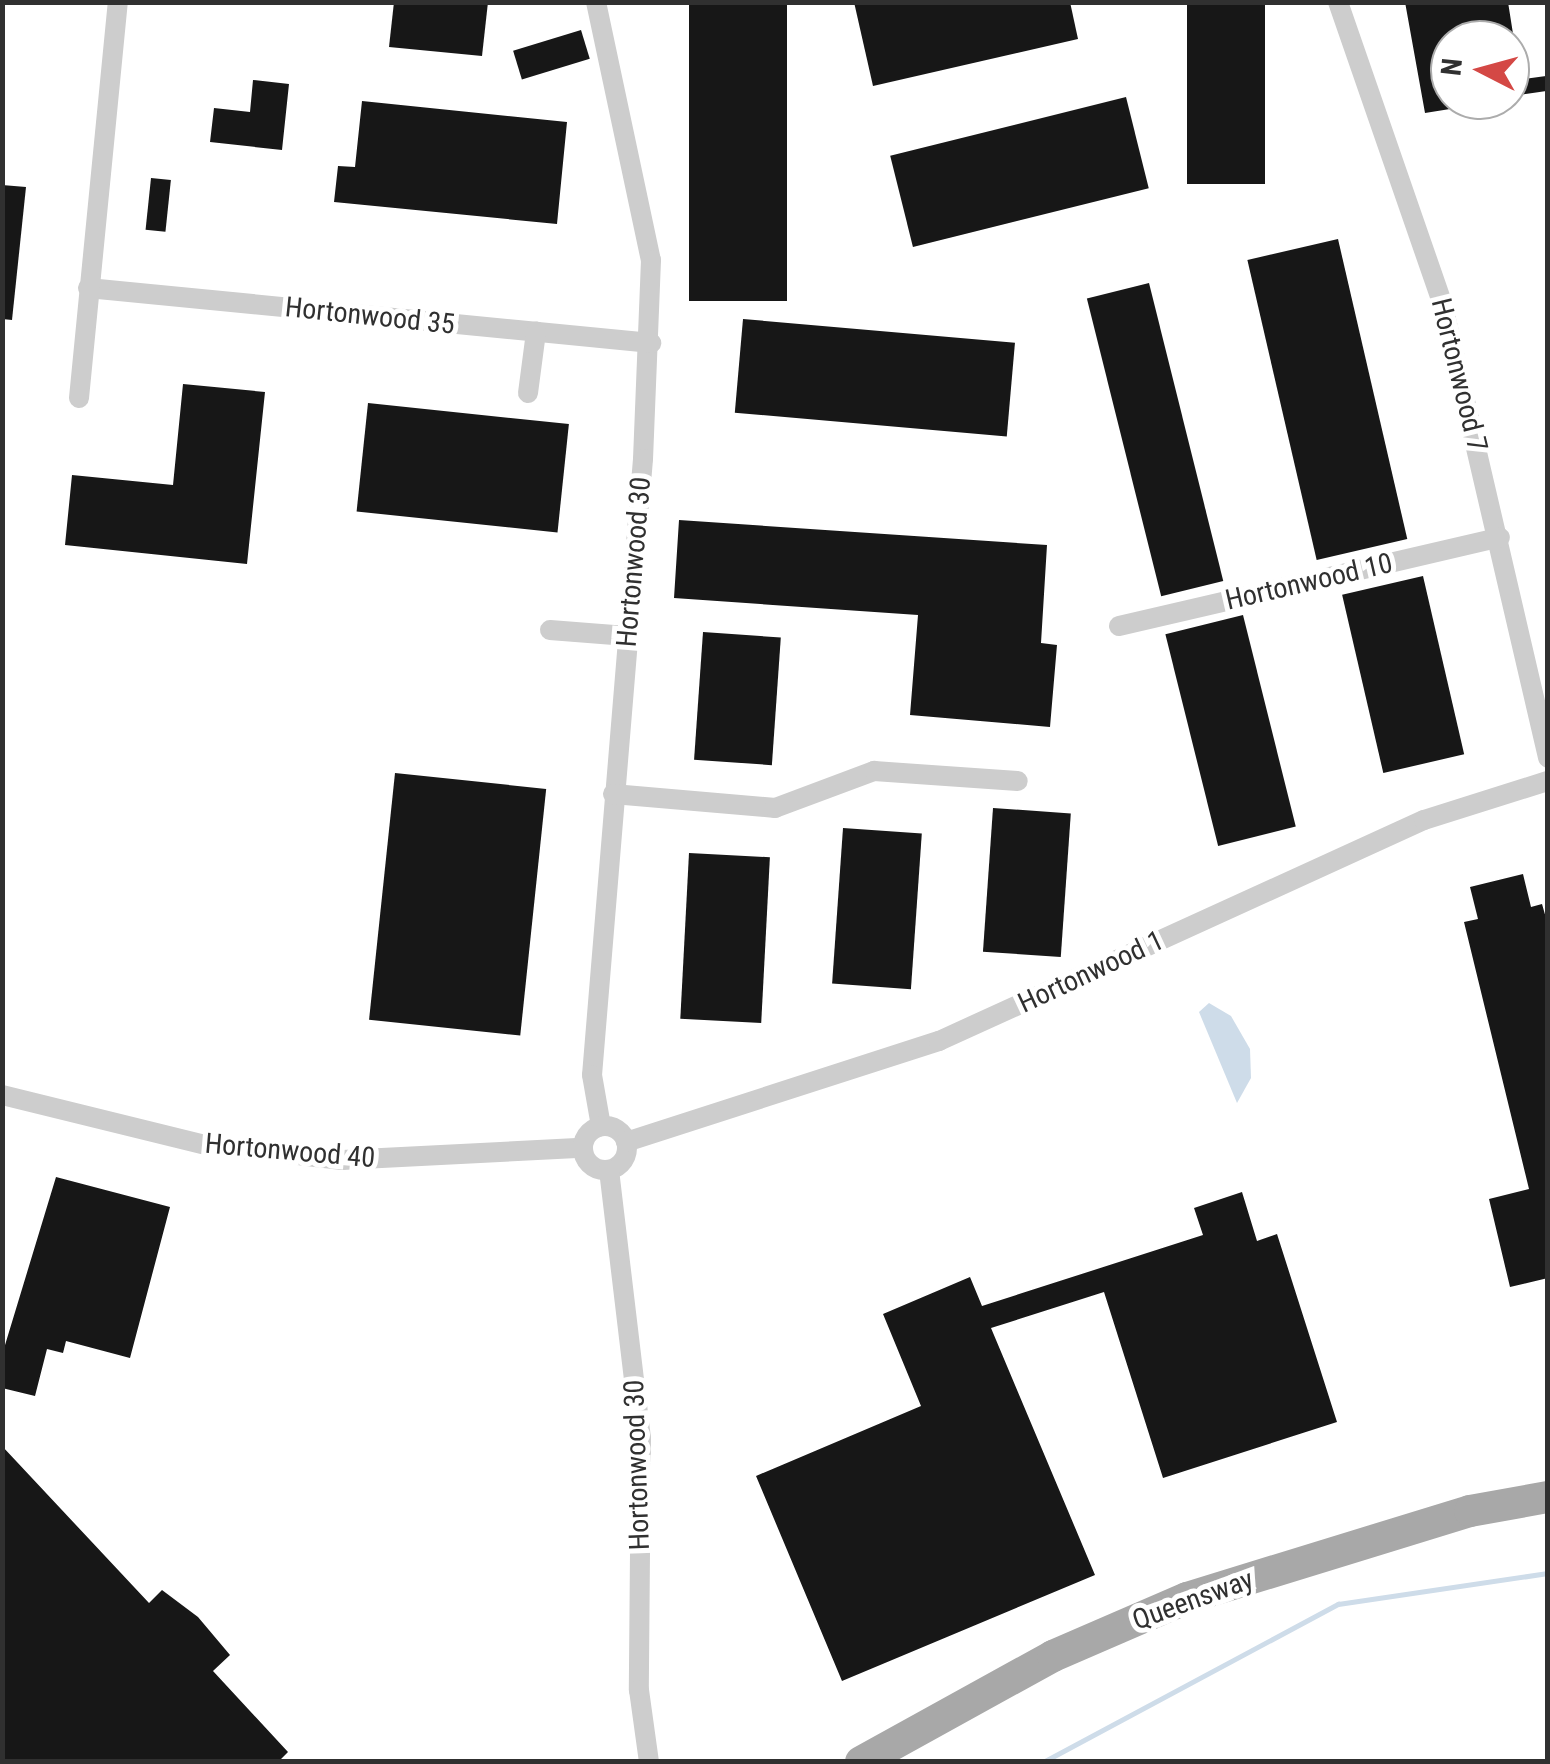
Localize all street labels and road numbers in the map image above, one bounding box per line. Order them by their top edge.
street label: Hortonwood 35 [283,290,457,342]
street label: Hortonwood 7 [1424,295,1494,455]
street label: Hortonwood 30 [610,476,658,648]
street label: Hortonwood 10 [1222,546,1396,618]
street label: Hortonwood 1 [1013,924,1169,1020]
street label: Hortonwood 40 [204,1127,376,1175]
street label: Hortonwood 30 [617,1379,657,1551]
street label: Queensway [1128,1563,1258,1637]

